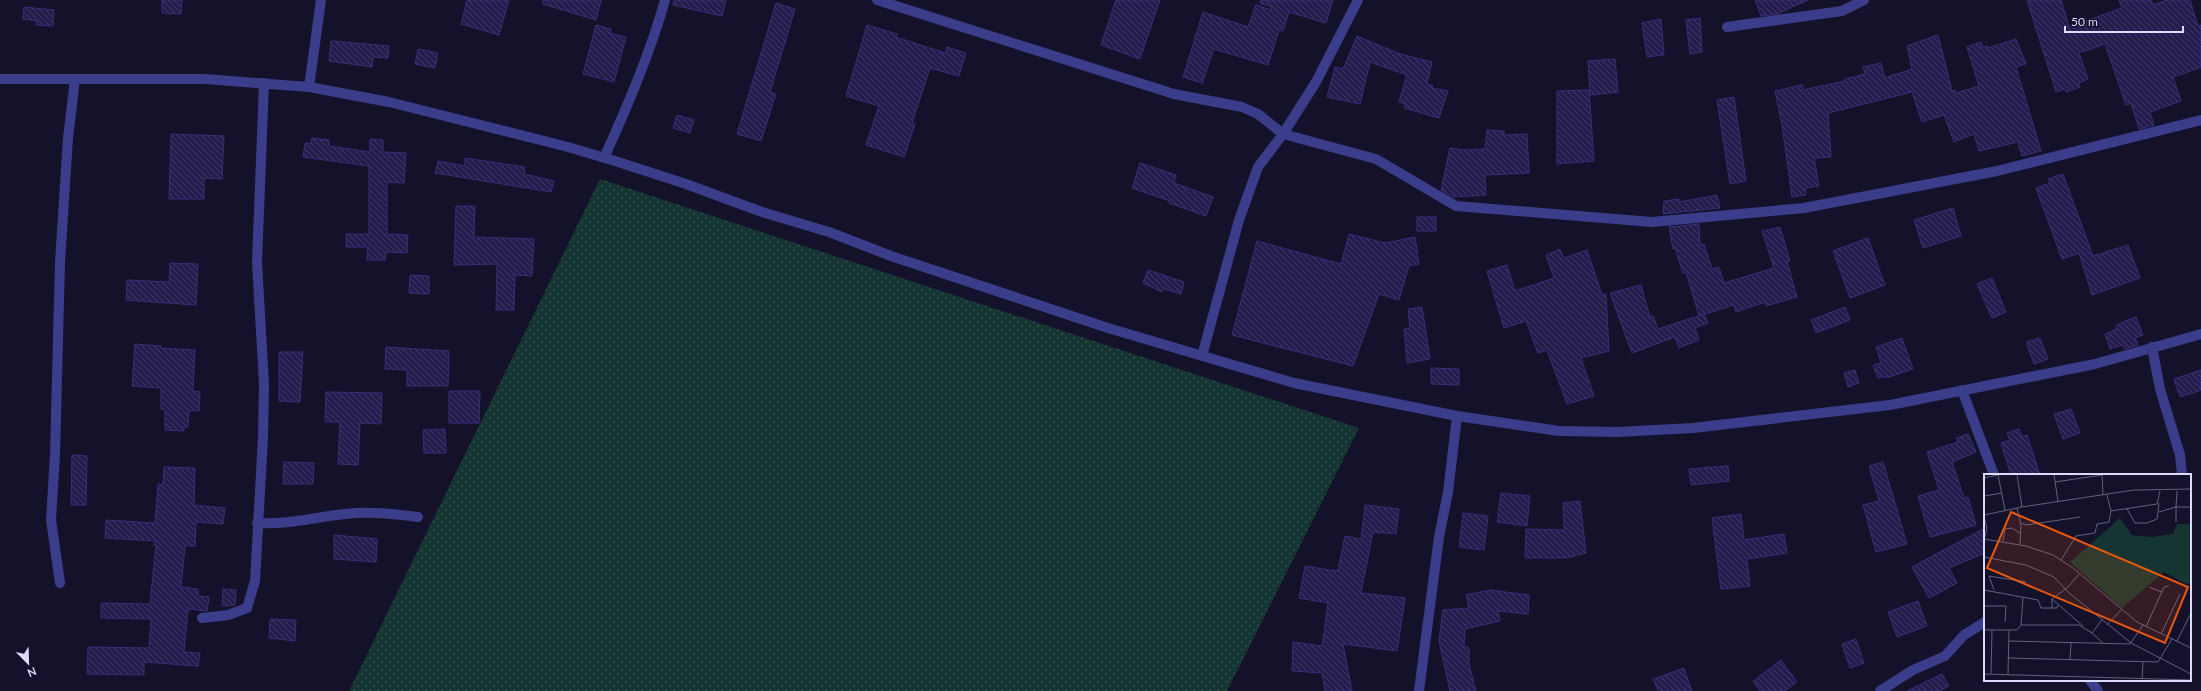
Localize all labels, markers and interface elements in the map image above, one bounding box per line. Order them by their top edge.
scale bar [2065,8,2183,34]
text: 50 m [2071,14,2098,29]
inset map [1984,474,2191,681]
north arrow [8,643,48,683]
text: N [26,665,39,680]

